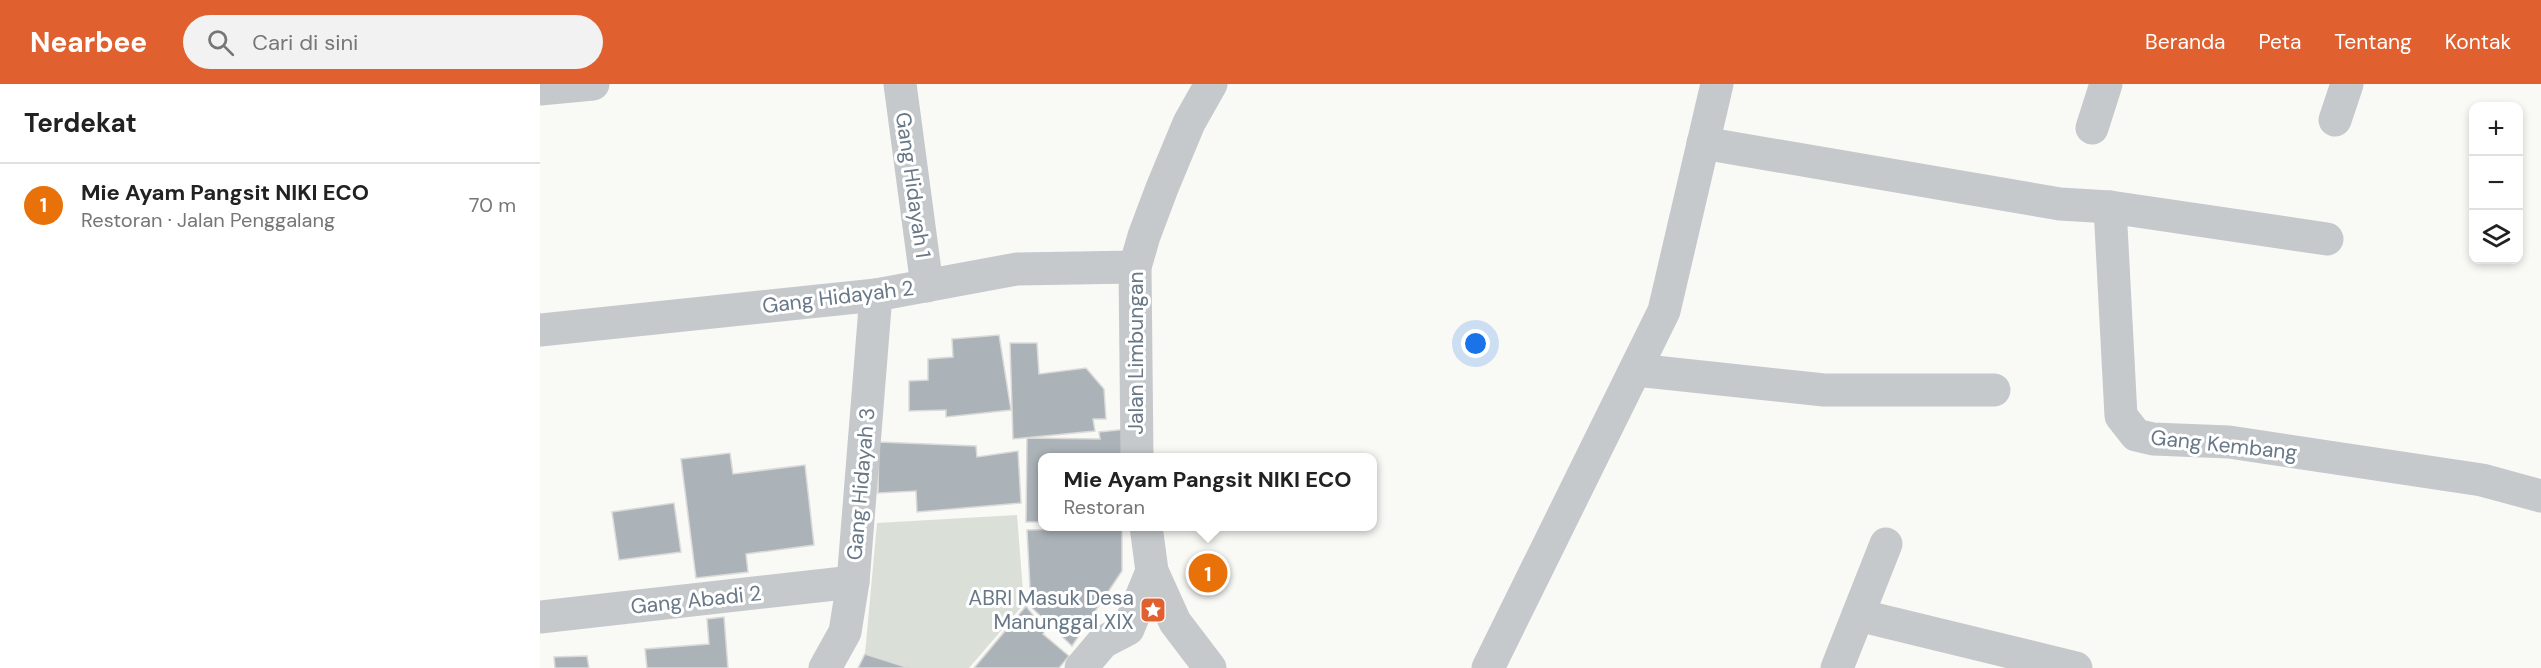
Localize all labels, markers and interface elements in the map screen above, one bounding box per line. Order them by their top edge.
search box [183,15,603,69]
text: Nearbee [30,24,147,61]
icon: search [204,26,237,59]
text: Cari di sini [252,28,358,57]
text: Beranda [2145,28,2226,56]
text: Peta [2259,28,2301,56]
text: Tentang [2334,28,2412,56]
text: Kontak [2445,28,2511,56]
map controls [2469,102,2523,264]
button: + [2469,102,2523,156]
text: Terdekat [24,106,137,140]
street label: Gang Hidayah 1 [889,110,937,260]
button: − [2469,156,2523,210]
text: Mie Ayam Pangsit NIKI ECO [81,178,369,207]
text: 1 [40,192,47,218]
text: 70 m [469,192,516,218]
text: Restoran · Jalan Penggalang [81,207,335,233]
button: layers [2469,210,2523,264]
street label: Jalan Limbungan [1122,272,1150,434]
street label: Gang Hidayah 2 [761,274,915,320]
your location [1461,329,1490,358]
street label: Gang Hidayah 3 [840,407,882,561]
street label: Gang Kembang [2149,423,2299,467]
popup [1038,453,1377,531]
text: Mie Ayam Pangsit NIKI ECO [1063,465,1352,494]
text: Restoran [1063,494,1145,520]
pin: 1 [1188,550,1228,596]
street label: Gang Abadi 2 [629,579,763,621]
place label: ABRI Masuk Desa Manunggal XIX [968,584,1134,636]
place icon: ABRI Masuk Desa Manunggal XIX [1138,595,1168,625]

